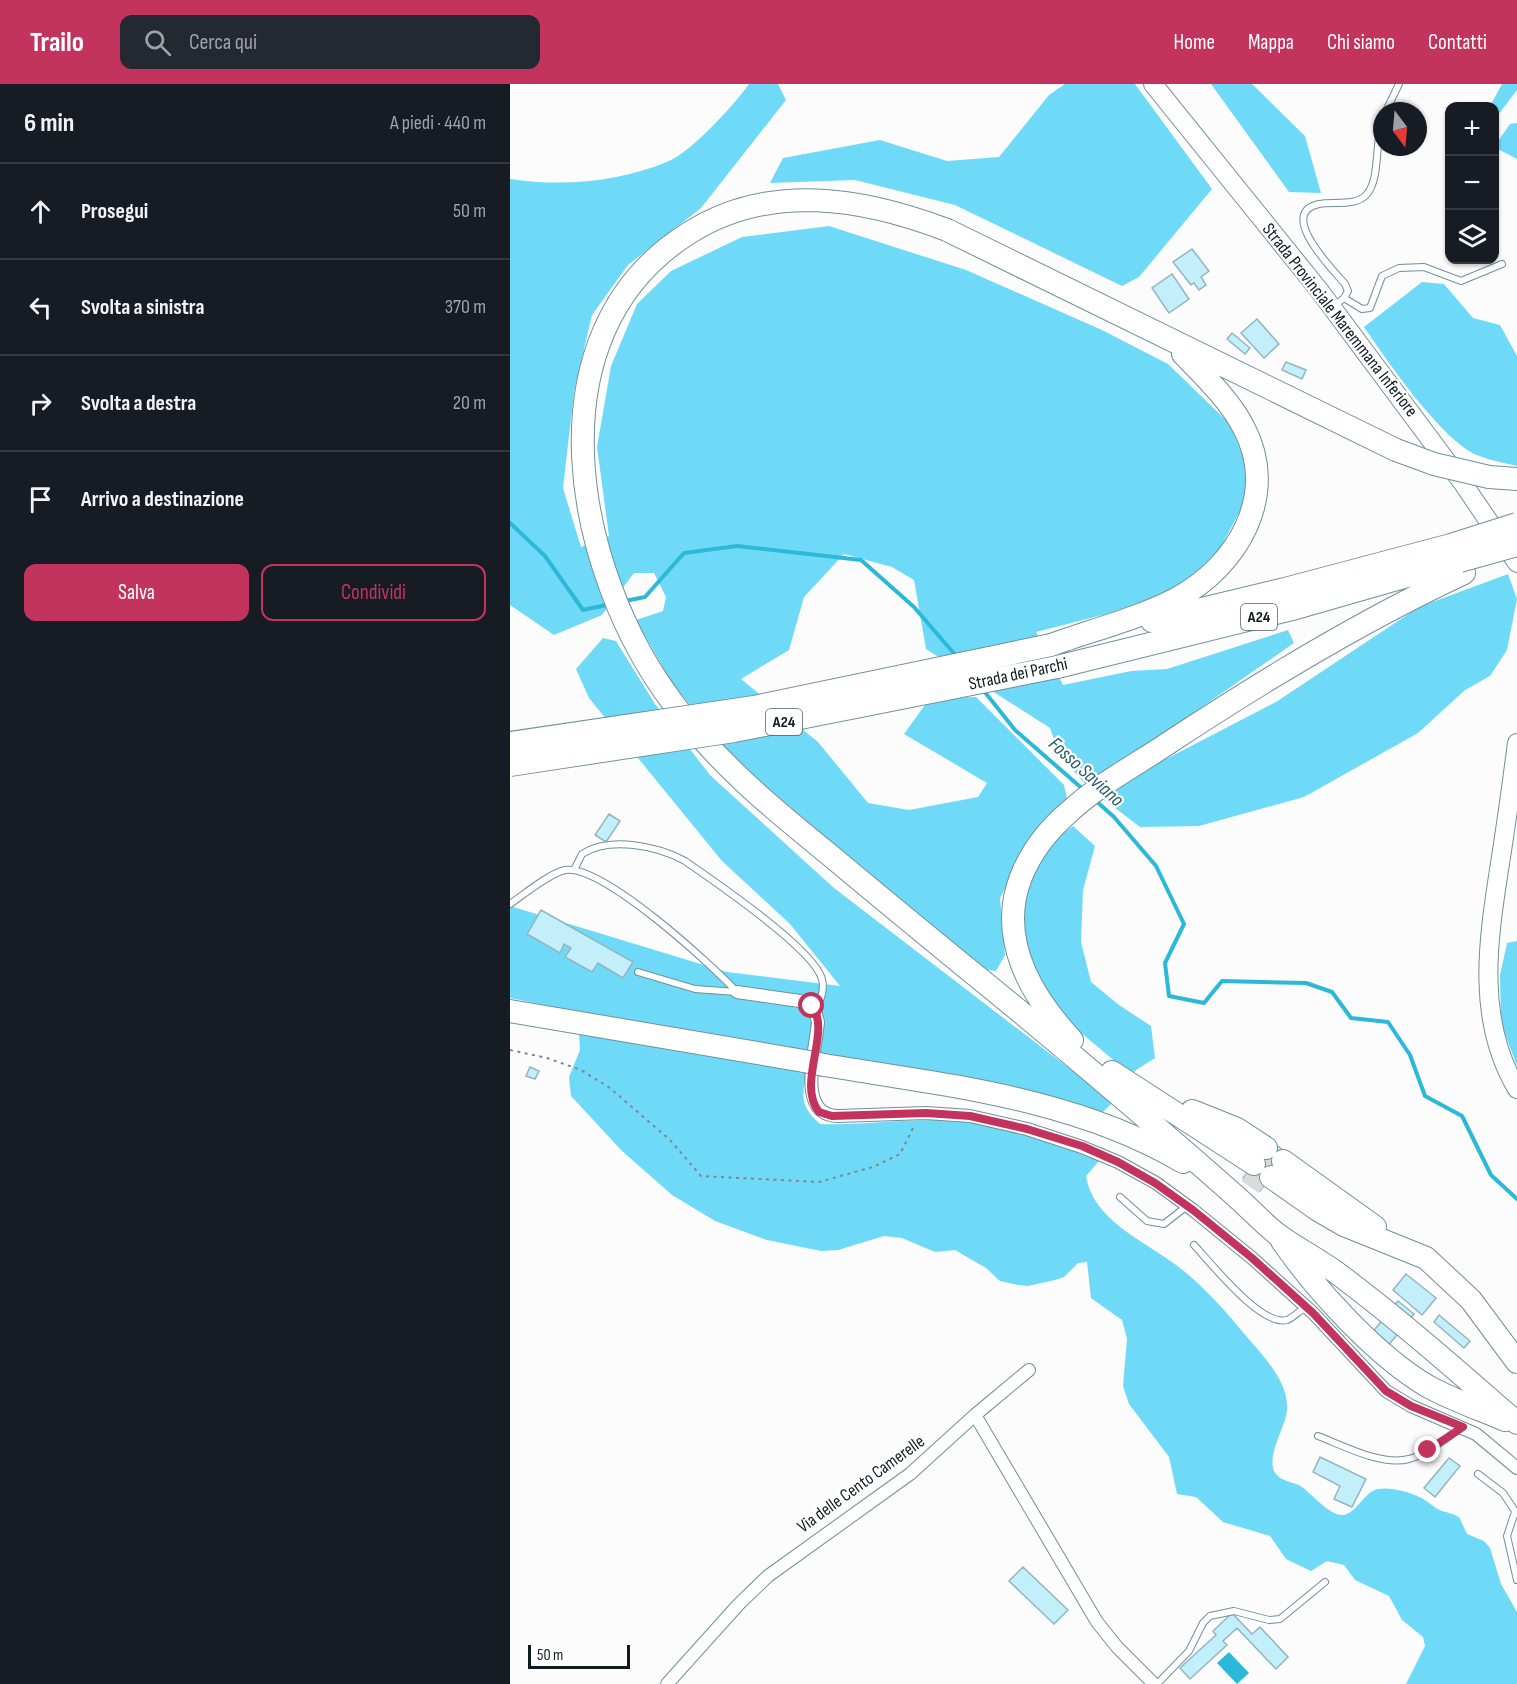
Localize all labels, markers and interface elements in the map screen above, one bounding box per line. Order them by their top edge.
search box [120,15,540,69]
text: Trailo [30,26,84,59]
icon: search [141,26,174,59]
text: Cerca qui [189,29,257,56]
text: Home [1174,30,1215,55]
text: Mappa [1248,30,1294,55]
text: Chi siamo [1327,30,1395,55]
text: Contatti [1428,30,1487,55]
north arrow [1373,102,1427,156]
map controls [1445,102,1499,264]
button: + [1445,102,1499,156]
text: 6 min [24,108,74,139]
text: A piedi · 440 m [390,111,486,135]
button: − [1445,156,1499,210]
icon: ahead [24,195,57,228]
text: Prosegui [81,198,148,225]
text: 50 m [453,199,486,223]
button: layers [1445,210,1499,264]
street label: Strada Provinciale Maremmana Inferiore [1258,219,1422,421]
icon: left [24,291,57,324]
text: Svolta a sinistra [81,294,204,321]
text: 370 m [445,295,486,319]
icon: right [24,387,57,420]
text: Svolta a destra [81,390,196,417]
text: 20 m [453,391,486,415]
icon: arrive [24,483,57,516]
text: Arrivo a destinazione [81,486,244,513]
button: Salva [24,564,249,621]
button: Condividi [261,564,486,621]
road number: A24 [1241,604,1277,630]
street label: Strada dei Parchi [967,653,1069,695]
road number: A24 [766,709,802,735]
water label: Fosso Saviano [1044,732,1128,812]
route start [798,992,824,1018]
street label: Via delle Cento Camerelle [793,1431,929,1537]
route end [1414,1436,1440,1462]
scale bar [528,1642,630,1670]
text: 50 m [537,1646,563,1665]

